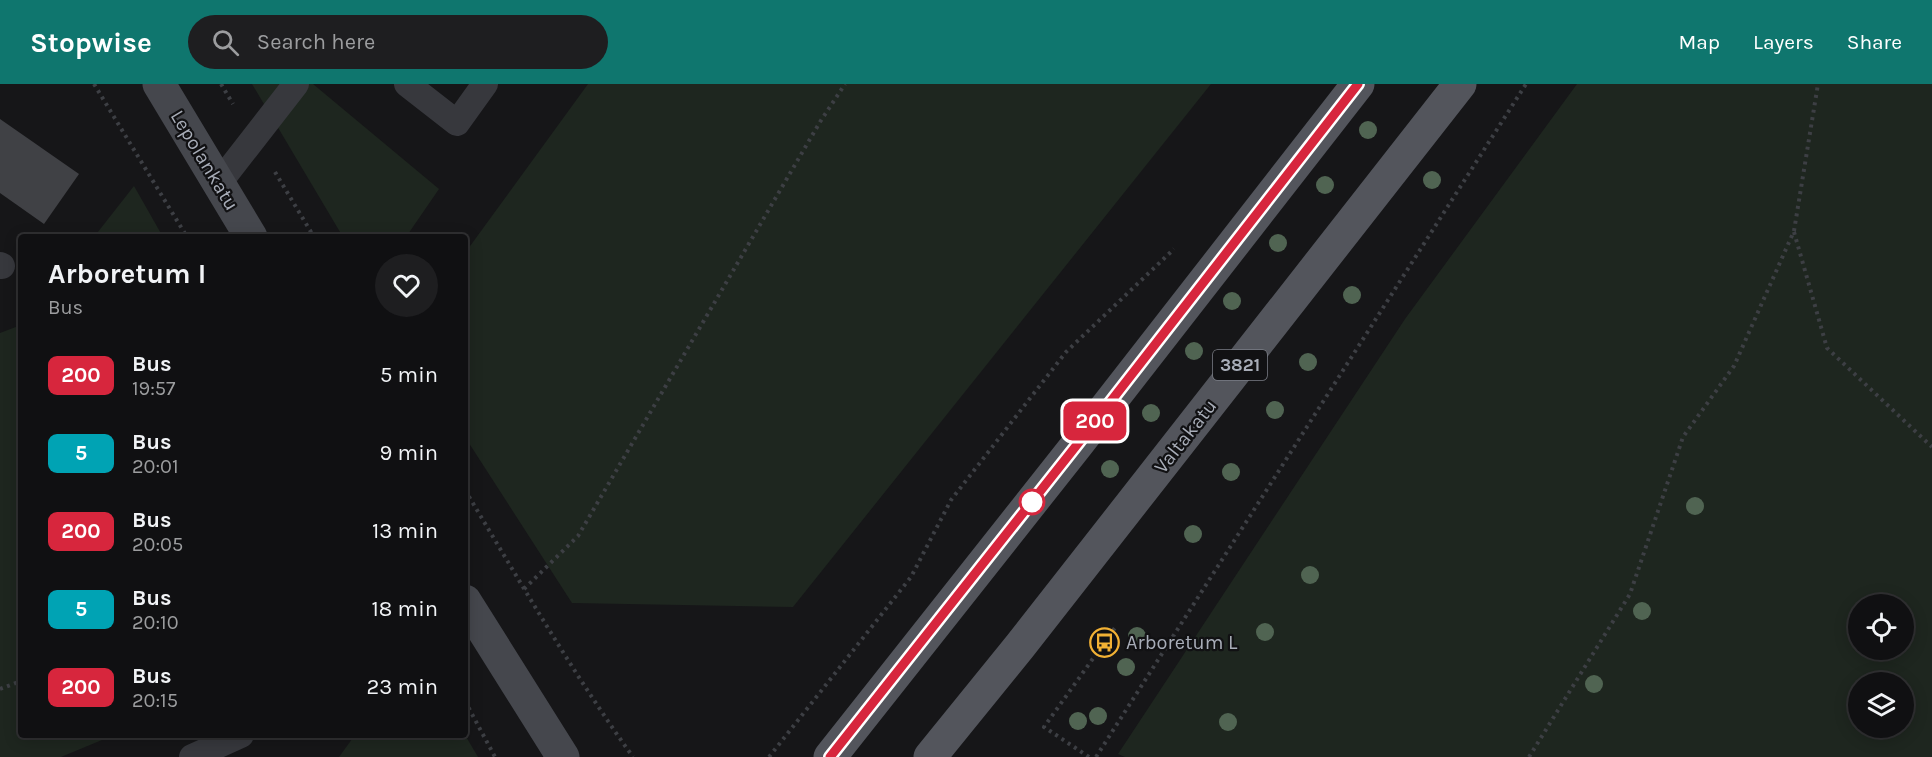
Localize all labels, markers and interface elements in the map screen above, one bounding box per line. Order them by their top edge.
search box [188,15,608,69]
text: Stopwise [30,26,152,59]
icon: search [209,26,242,59]
text: Search here [257,29,375,55]
text: Map [1678,30,1720,54]
text: Layers [1753,30,1814,54]
text: Share [1847,30,1902,54]
street label: Lepolankatu [166,106,243,215]
button: heart [375,254,438,317]
text: Arboretum I [48,257,206,290]
text: Bus [48,296,83,319]
road number: 3821 [1213,350,1267,380]
text: Bus [132,351,172,377]
text: 5 min [380,362,438,388]
text: 200 [61,363,101,387]
text: 19:57 [132,377,176,400]
street label: Valtakatu [1149,395,1221,478]
line badge: 200 [1060,402,1130,440]
text: 200 [1075,409,1115,433]
text: Bus [132,429,172,455]
text: 9 min [380,440,438,466]
text: 5 [75,441,87,465]
text: 20:01 [132,455,179,478]
unlabelled marker [1019,489,1045,515]
text: Bus [132,507,172,533]
text: 13 min [372,518,438,544]
text: 200 [61,519,101,543]
text: 20:05 [132,533,183,556]
text: Bus [132,585,172,611]
map controls [1848,594,1914,738]
button: locate [1848,594,1914,660]
text: 18 min [372,596,438,622]
text: 5 [75,597,87,621]
text: 20:10 [132,611,179,634]
bus stop icon: Arboretum L [1089,626,1121,658]
place label: Arboretum L [1126,631,1238,654]
text: Bus [132,663,172,689]
button: layers [1848,672,1914,738]
text: 23 min [367,674,438,700]
text: 200 [61,675,101,699]
text: 20:15 [132,689,178,712]

